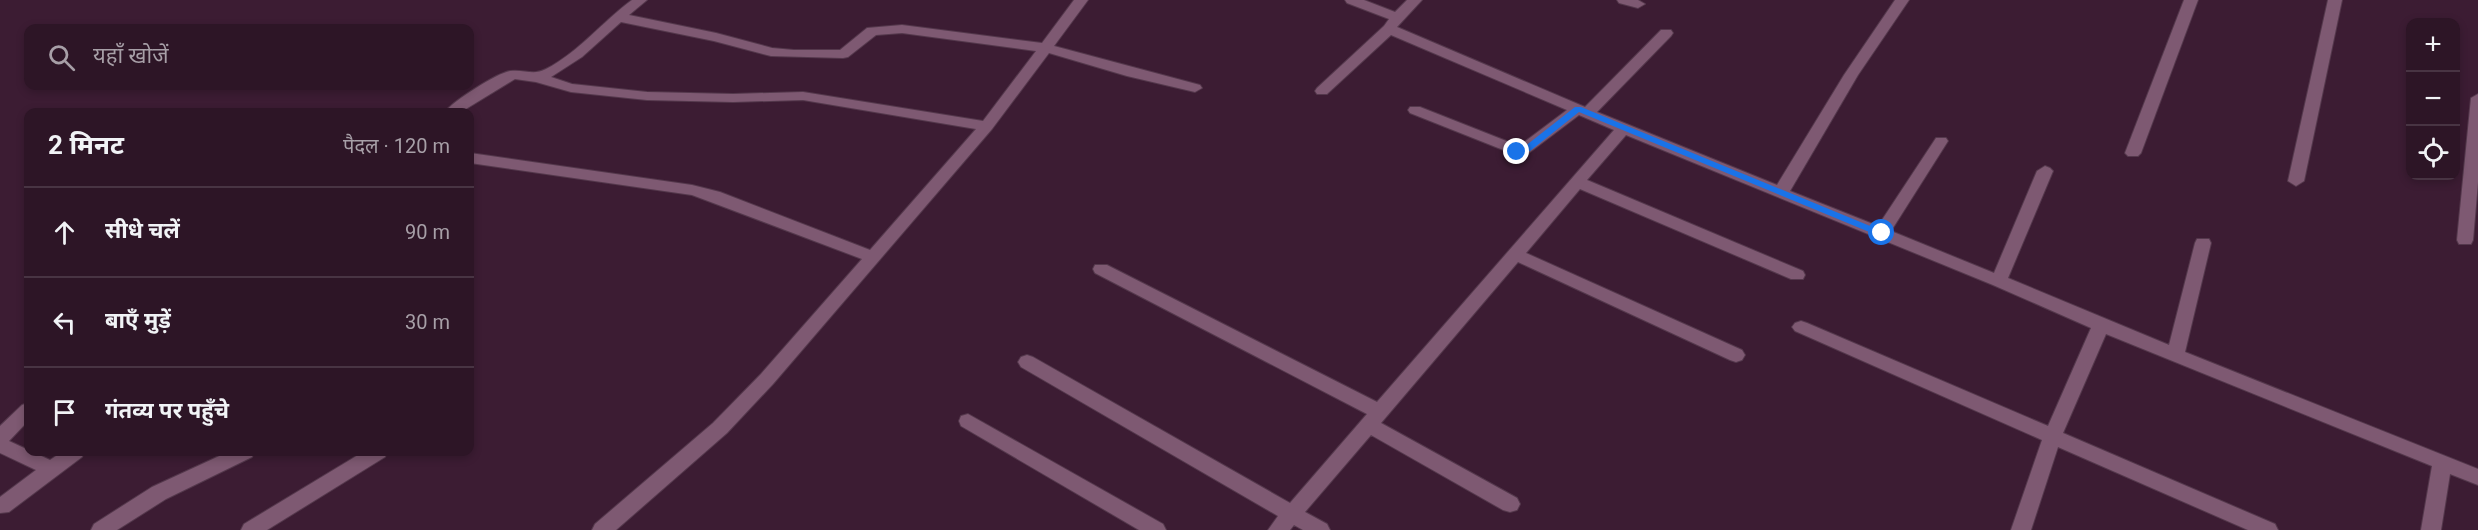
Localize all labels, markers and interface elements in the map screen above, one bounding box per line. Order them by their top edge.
map controls [2406,18,2460,180]
button: + [2406,18,2460,72]
search box [24,24,474,90]
icon: search [45,41,78,74]
text: यहाँ खोजें [93,43,169,68]
button: − [2406,72,2460,126]
button: locate [2406,126,2460,180]
text: 2 मिनट [48,130,124,160]
text: पैदल · 120 m [343,134,450,158]
route end [1503,138,1529,164]
icon: ahead [48,216,81,249]
text: सीधे चलें [105,218,180,243]
route start [1868,219,1894,245]
text: 90 m [405,220,450,244]
icon: left [48,306,81,339]
text: बाएँ मुड़ें [105,308,171,333]
text: 30 m [405,310,450,334]
icon: arrive [48,396,81,429]
text: गंतव्य पर पहुँचे [105,398,229,423]

